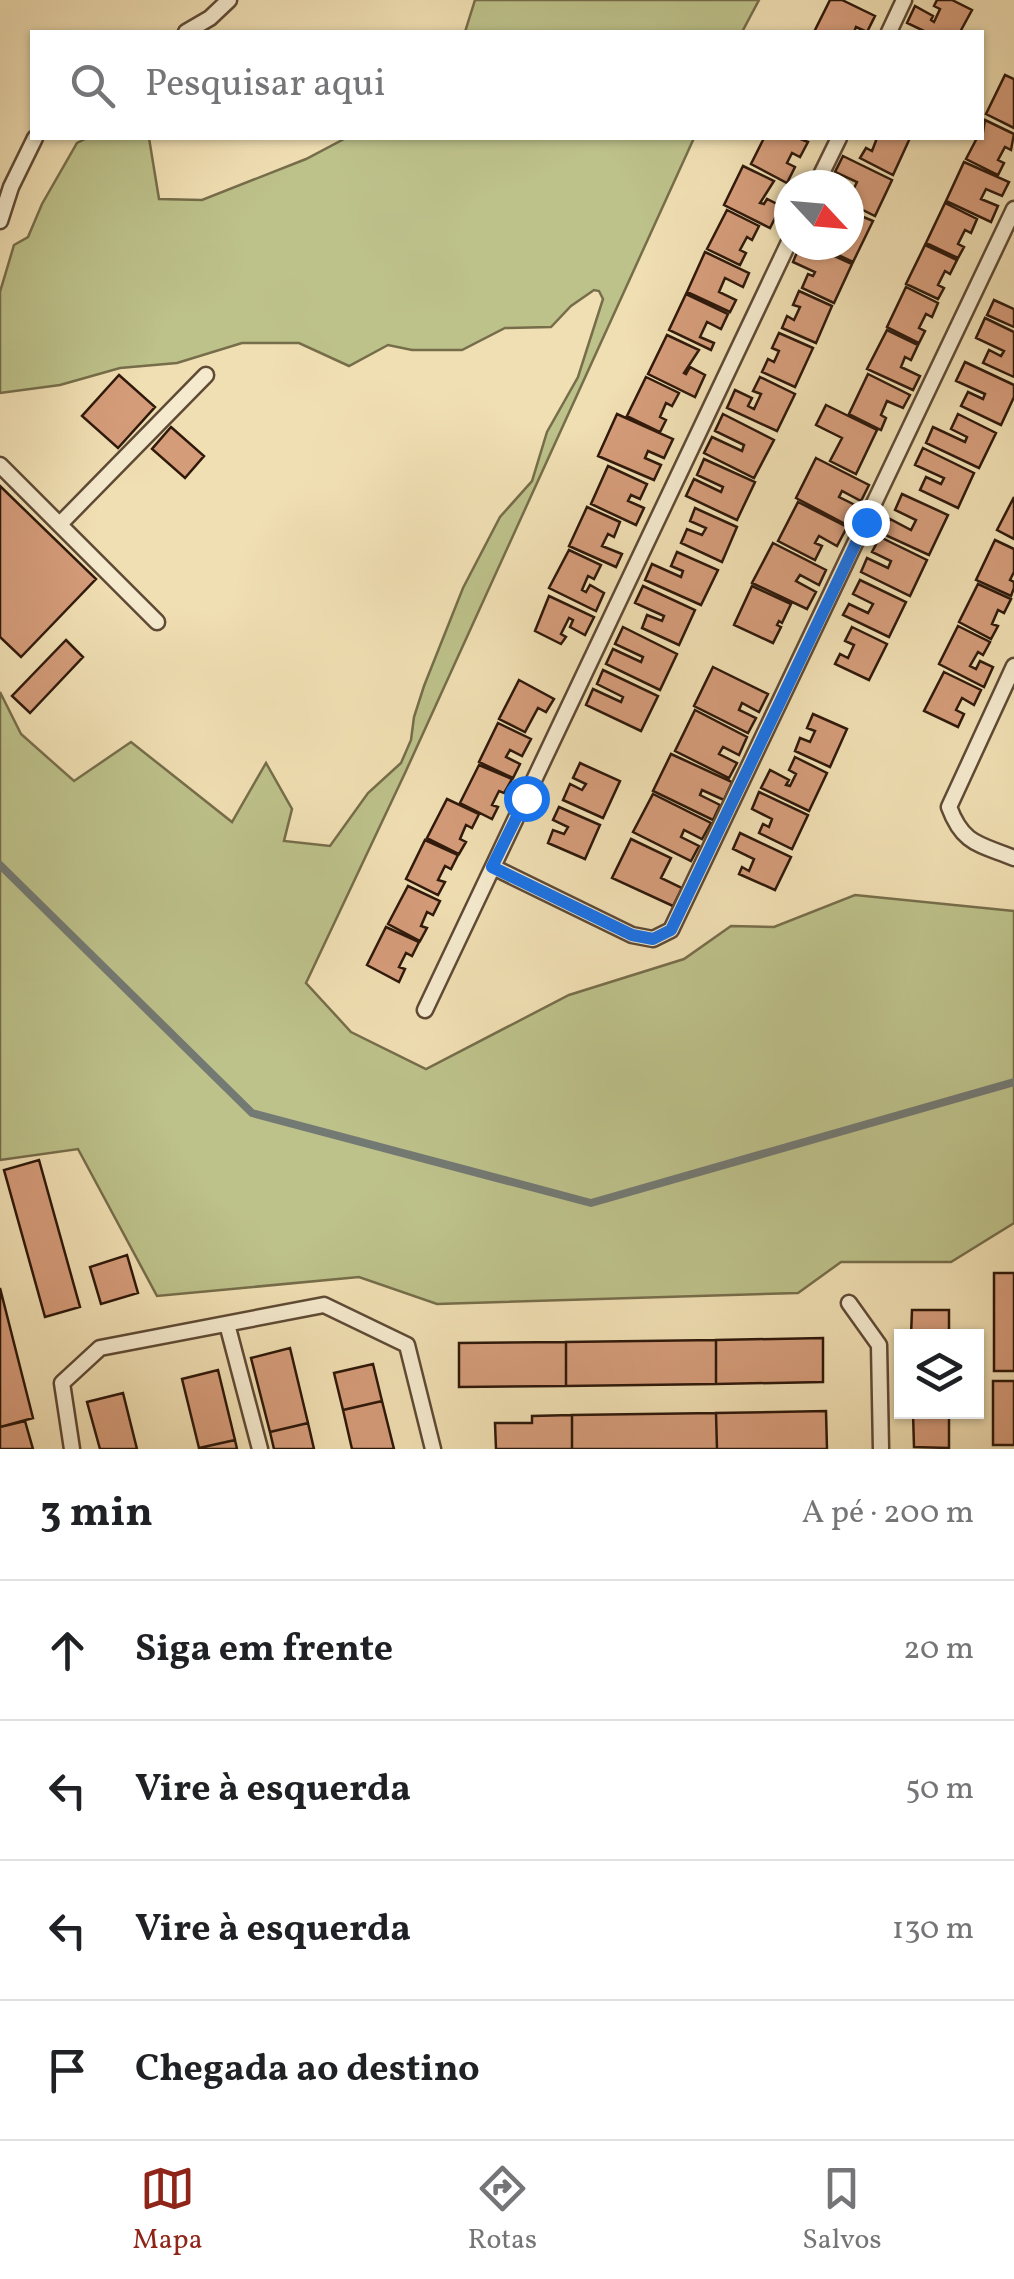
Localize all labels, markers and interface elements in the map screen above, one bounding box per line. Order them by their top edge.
search box [30,30,984,140]
icon: search [65,58,120,113]
text: Pesquisar aqui [145,59,385,112]
north arrow [774,170,864,260]
route end [844,500,890,546]
route start [504,776,550,822]
map controls [894,1329,984,1419]
button: layers [894,1329,984,1419]
text: 3 min [40,1485,153,1544]
text: A pé · 200 m [802,1492,974,1536]
icon: ahead [40,1623,95,1678]
text: Siga em frente [135,1624,393,1677]
text: 20 m [903,1628,974,1672]
icon: left [40,1763,95,1818]
text: Vire à esquerda [135,1764,411,1817]
text: 50 m [905,1768,974,1812]
icon: left [40,1903,95,1958]
text: Vire à esquerda [135,1904,411,1957]
text: 130 m [892,1908,974,1952]
icon: arrive [40,2043,95,2098]
text: Chegada ao destino [135,2044,480,2097]
tab: Mapa [133,2161,203,2260]
tab: Rotas [468,2161,537,2260]
tab: Salvos [802,2161,881,2260]

